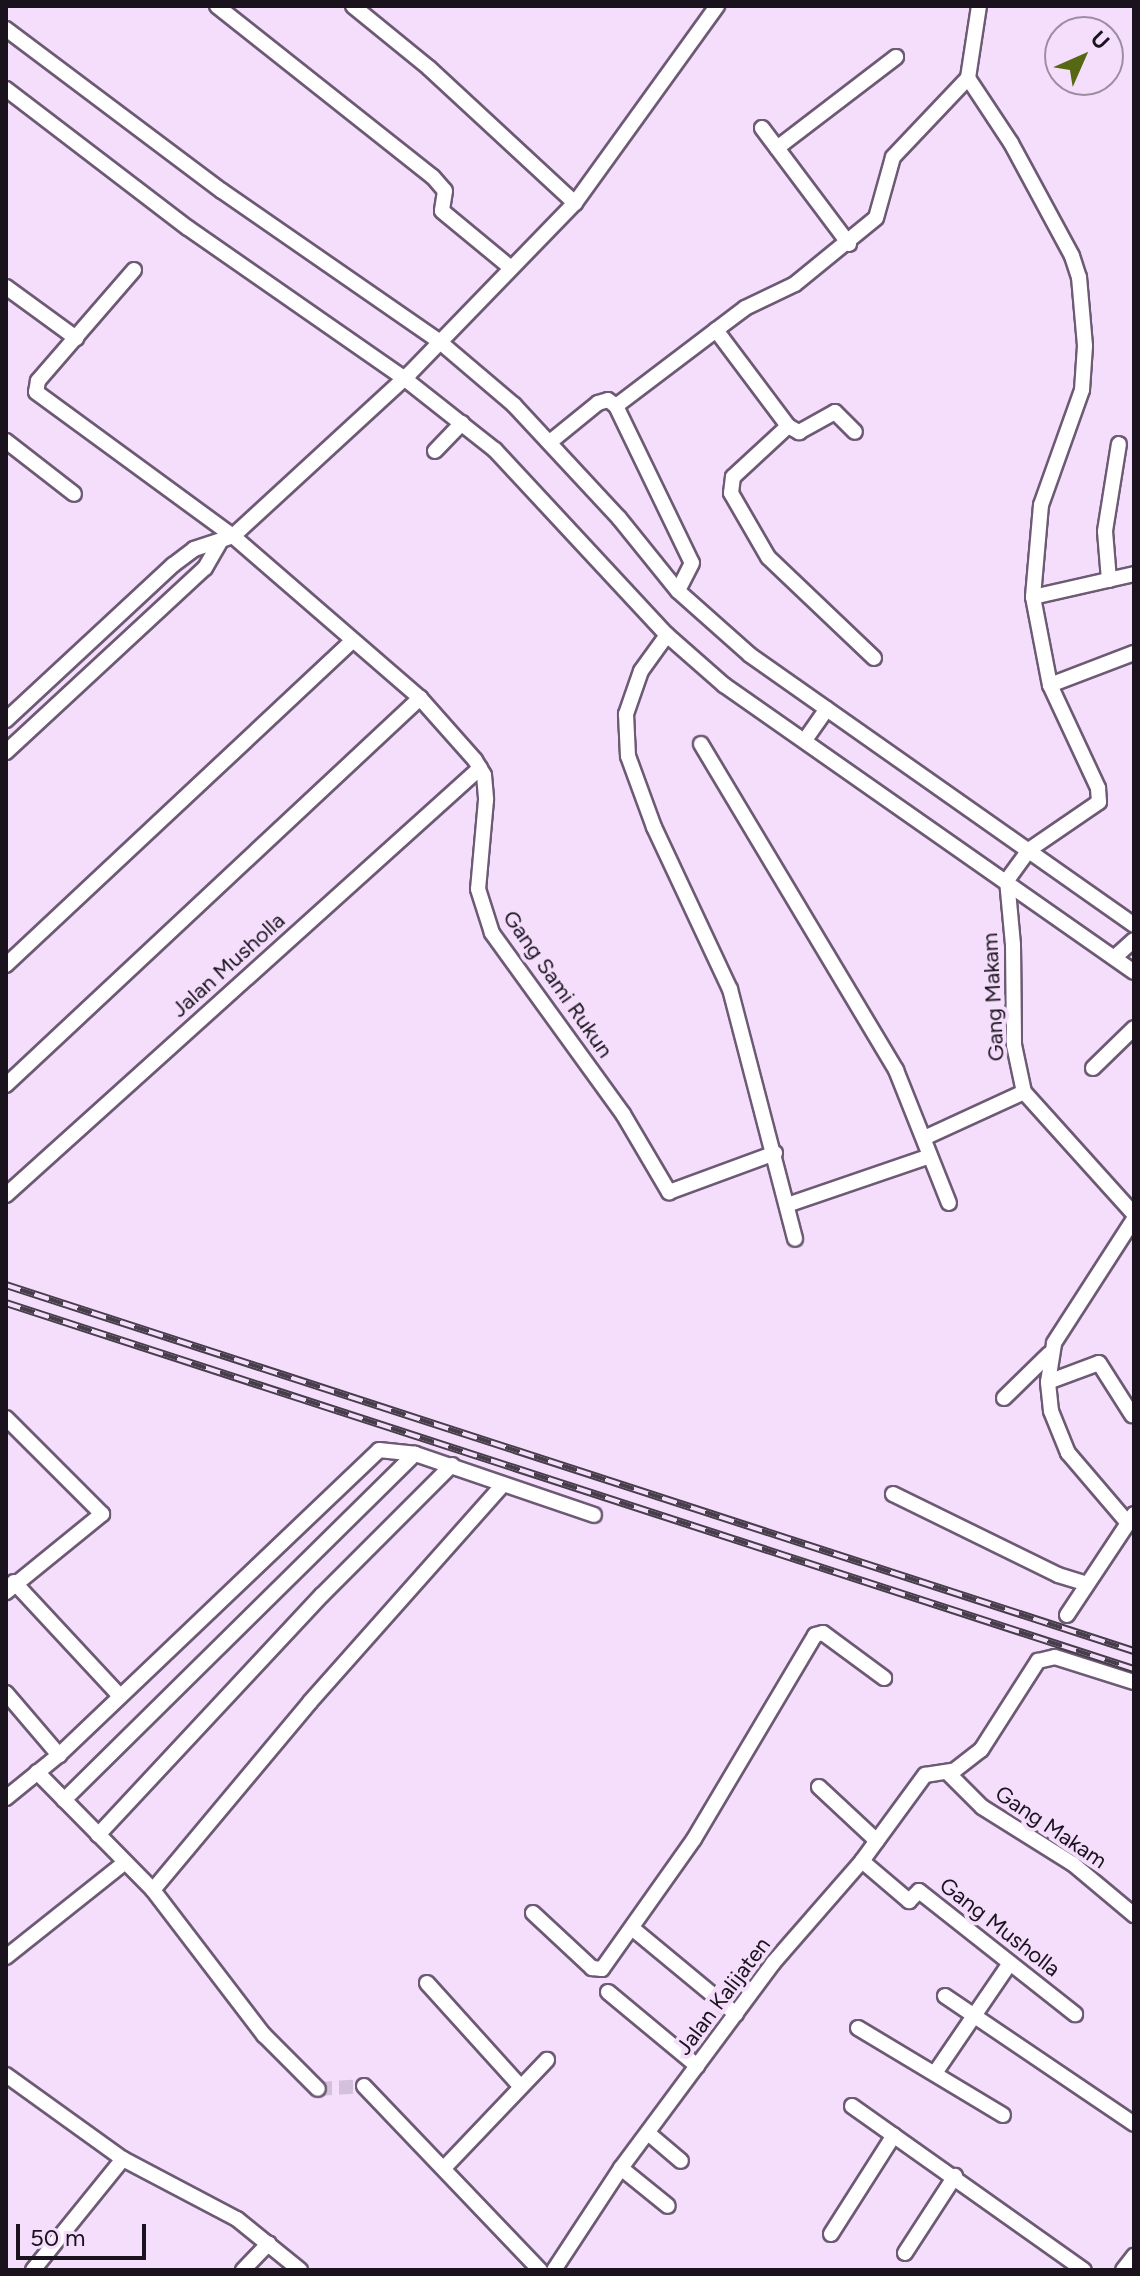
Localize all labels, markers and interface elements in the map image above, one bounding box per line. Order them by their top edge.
north arrow [1044,16,1124,96]
text: U [1085,25,1115,55]
street label: Gang Sami Rukun [497,905,619,1063]
street label: Jalan Musholla [166,907,290,1023]
street label: Gang Makam [976,932,1010,1062]
street label: Gang Makam [990,1780,1112,1874]
street label: Gang Musholla [934,1872,1066,1982]
street label: Jalan Kalijaten [670,1932,776,2060]
scale bar [20,2208,150,2258]
text: 50 m [30,2223,86,2252]

